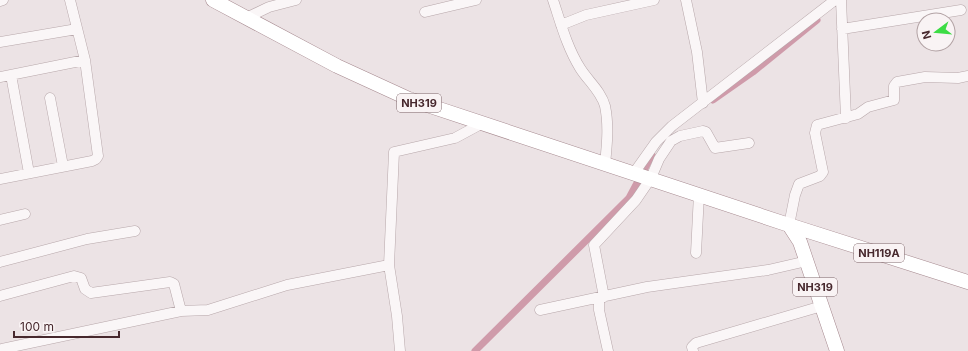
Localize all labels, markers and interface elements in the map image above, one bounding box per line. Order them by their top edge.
north arrow [916,12,956,52]
text: N [919,29,934,41]
road number: NH319 [397,94,441,112]
road number: NH119A [854,244,904,262]
road number: NH319 [793,278,837,296]
scale bar [14,313,119,339]
text: 100 m [20,319,54,334]

